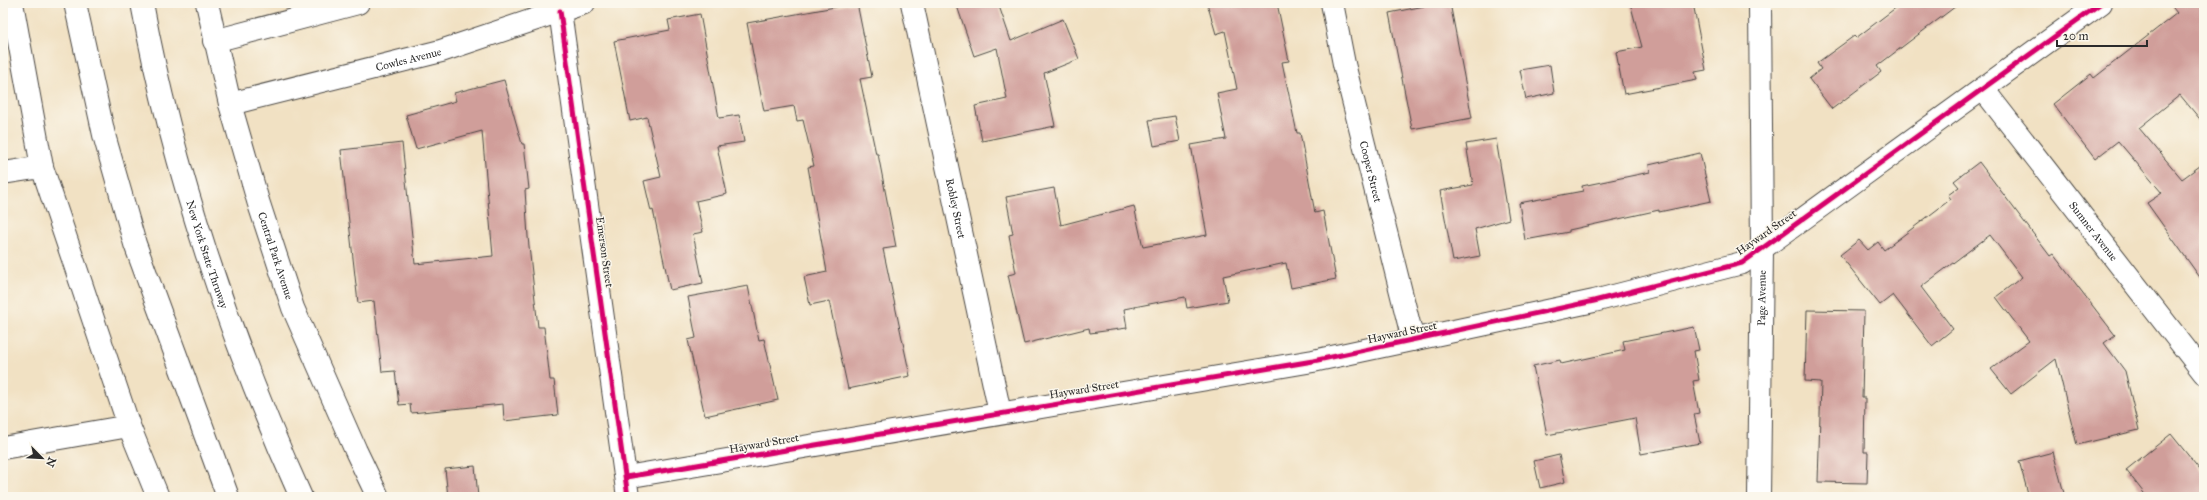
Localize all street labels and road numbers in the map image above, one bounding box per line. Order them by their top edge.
street label: Cowles Avenue [374,45,443,74]
street label: Cooper Street [1356,140,1384,204]
street label: Robley Street [943,177,968,240]
street label: New York State Thruway [183,199,231,311]
street label: Sumner Avenue [2066,199,2121,264]
street label: Hayward Street [1734,207,1799,258]
street label: Central Park Avenue [255,210,296,302]
street label: Emerson Street [593,216,616,288]
street label: Page Avenue [1755,270,1769,326]
street label: Hayward Street [1366,319,1438,346]
street label: Hayward Street [1048,378,1120,401]
street label: Hayward Street [728,431,800,456]

